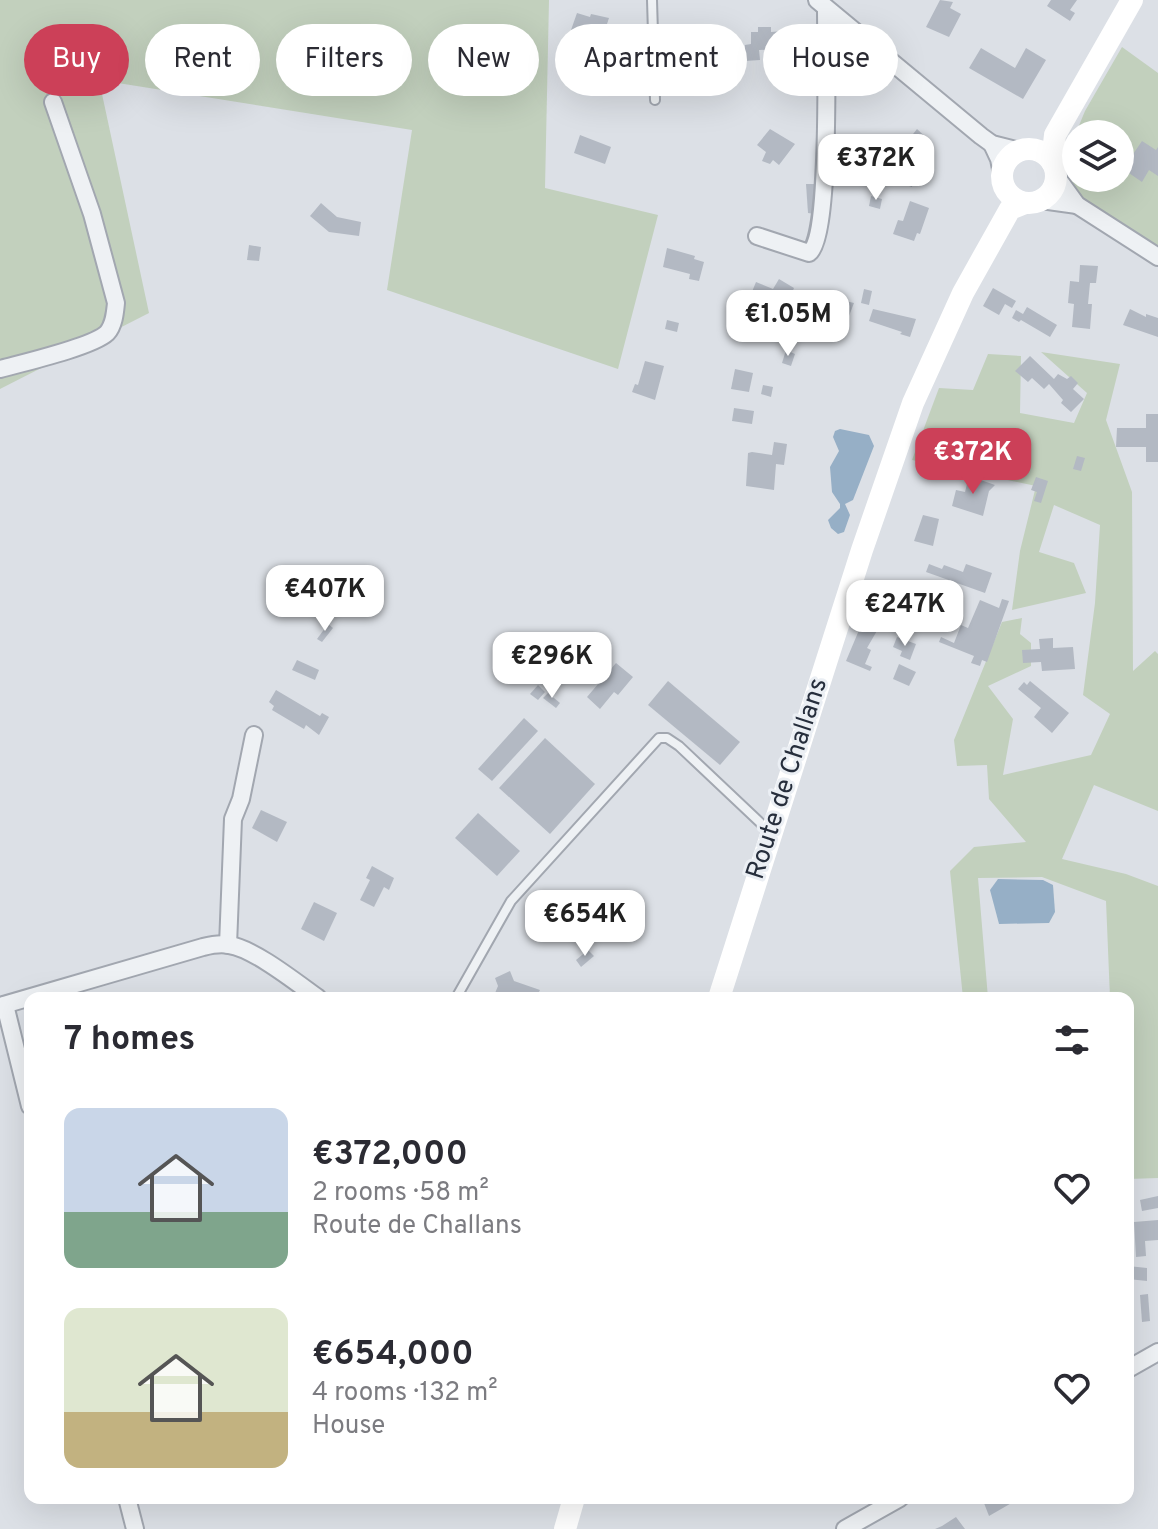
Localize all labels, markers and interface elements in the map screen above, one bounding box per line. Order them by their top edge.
chip: Buy [24,24,129,96]
chip: Rent [145,24,260,96]
chip: Filters [276,24,412,96]
chip: New [428,24,539,96]
chip: Apartment [555,24,747,96]
chip: House [763,24,898,96]
map controls [1062,120,1134,192]
button: layers [1062,120,1134,192]
pin: €372K [820,134,932,202]
text: €372K [836,143,916,176]
pin: €1.05M [723,290,853,358]
text: €1.05M [744,299,832,332]
pin: €372K [917,428,1029,496]
text: €372K [933,437,1013,470]
pin: €407K [269,565,381,633]
text: €407K [284,574,366,607]
pin: €247K [849,580,961,648]
text: €247K [864,589,946,622]
pin: €296K [496,632,608,700]
text: €296K [511,641,593,674]
street label: Route de Challans [740,674,836,884]
pin: €654K [529,890,641,958]
text: €654K [543,899,627,932]
icon: filters [1050,1018,1094,1062]
text: 7 homes [64,1019,195,1062]
text: €372,000 [312,1134,468,1177]
icon: home [128,1140,224,1236]
icon: heart [1050,1166,1094,1210]
text: 2 rooms · 58 m² [312,1177,489,1210]
text: Route de Challans [312,1210,522,1243]
text: €654,000 [312,1334,474,1377]
icon: home [128,1340,224,1436]
icon: heart [1050,1366,1094,1410]
text: 4 rooms · 132 m² [312,1377,498,1410]
text: House [312,1410,385,1443]

